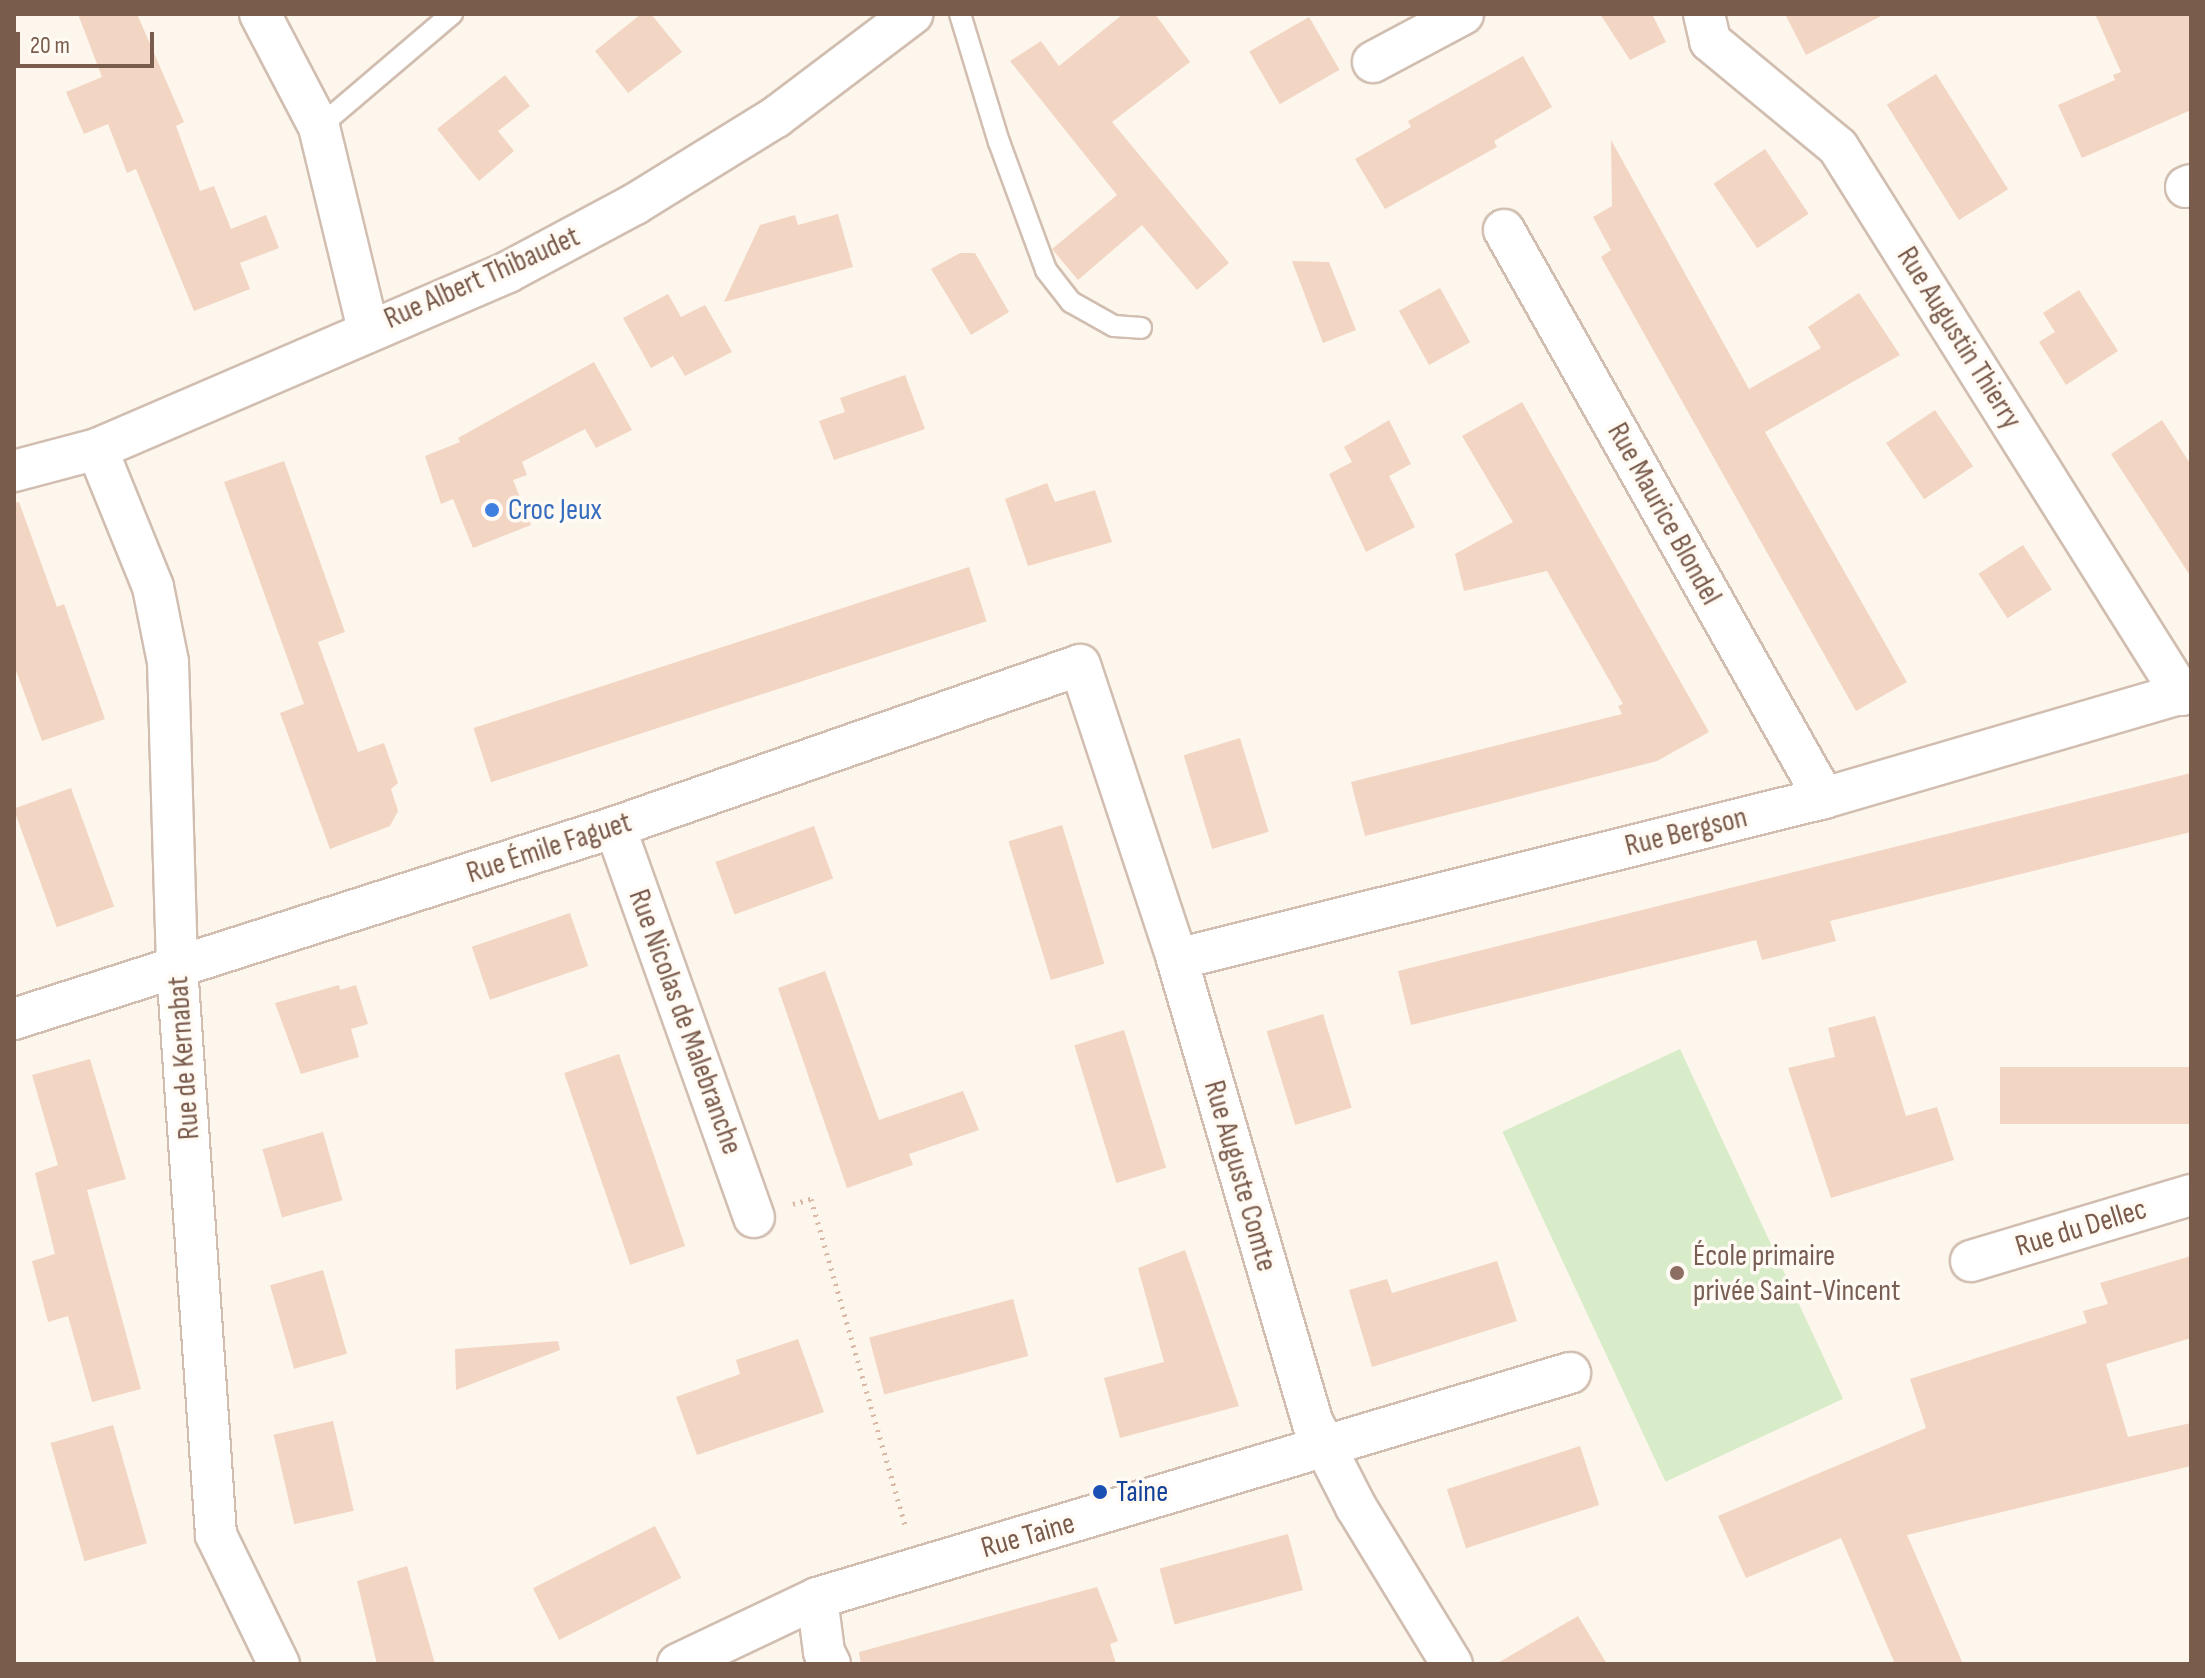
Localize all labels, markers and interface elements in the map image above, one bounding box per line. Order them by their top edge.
scale bar [20,16,158,66]
text: 20 m [30,31,70,60]
street label: Rue Albert Thibaudet [379,219,585,337]
street label: Rue Augustin Thierry [1889,240,2029,436]
street label: Rue Maurice Blondel [1599,417,1729,611]
place label: Croc Jeux [508,492,602,528]
marker: Croc Jeux [483,501,501,519]
street label: Rue Bergson [1621,799,1751,865]
street label: Rue Émile Faguet [462,804,636,892]
street label: Rue Nicolas de Malebranche [620,885,750,1159]
street label: Rue de Kernabat [160,975,208,1141]
street label: Rue Auguste Comte [1196,1076,1284,1276]
street label: Rue du Dellec [2011,1191,2151,1265]
place label: École primaire privée Saint-Vincent [1693,1238,1900,1308]
marker: École primaire privée Saint-Vincent [1668,1264,1686,1282]
place label: Taine [1116,1474,1168,1510]
marker: Taine [1091,1483,1109,1501]
street label: Rue Taine [977,1506,1079,1566]

